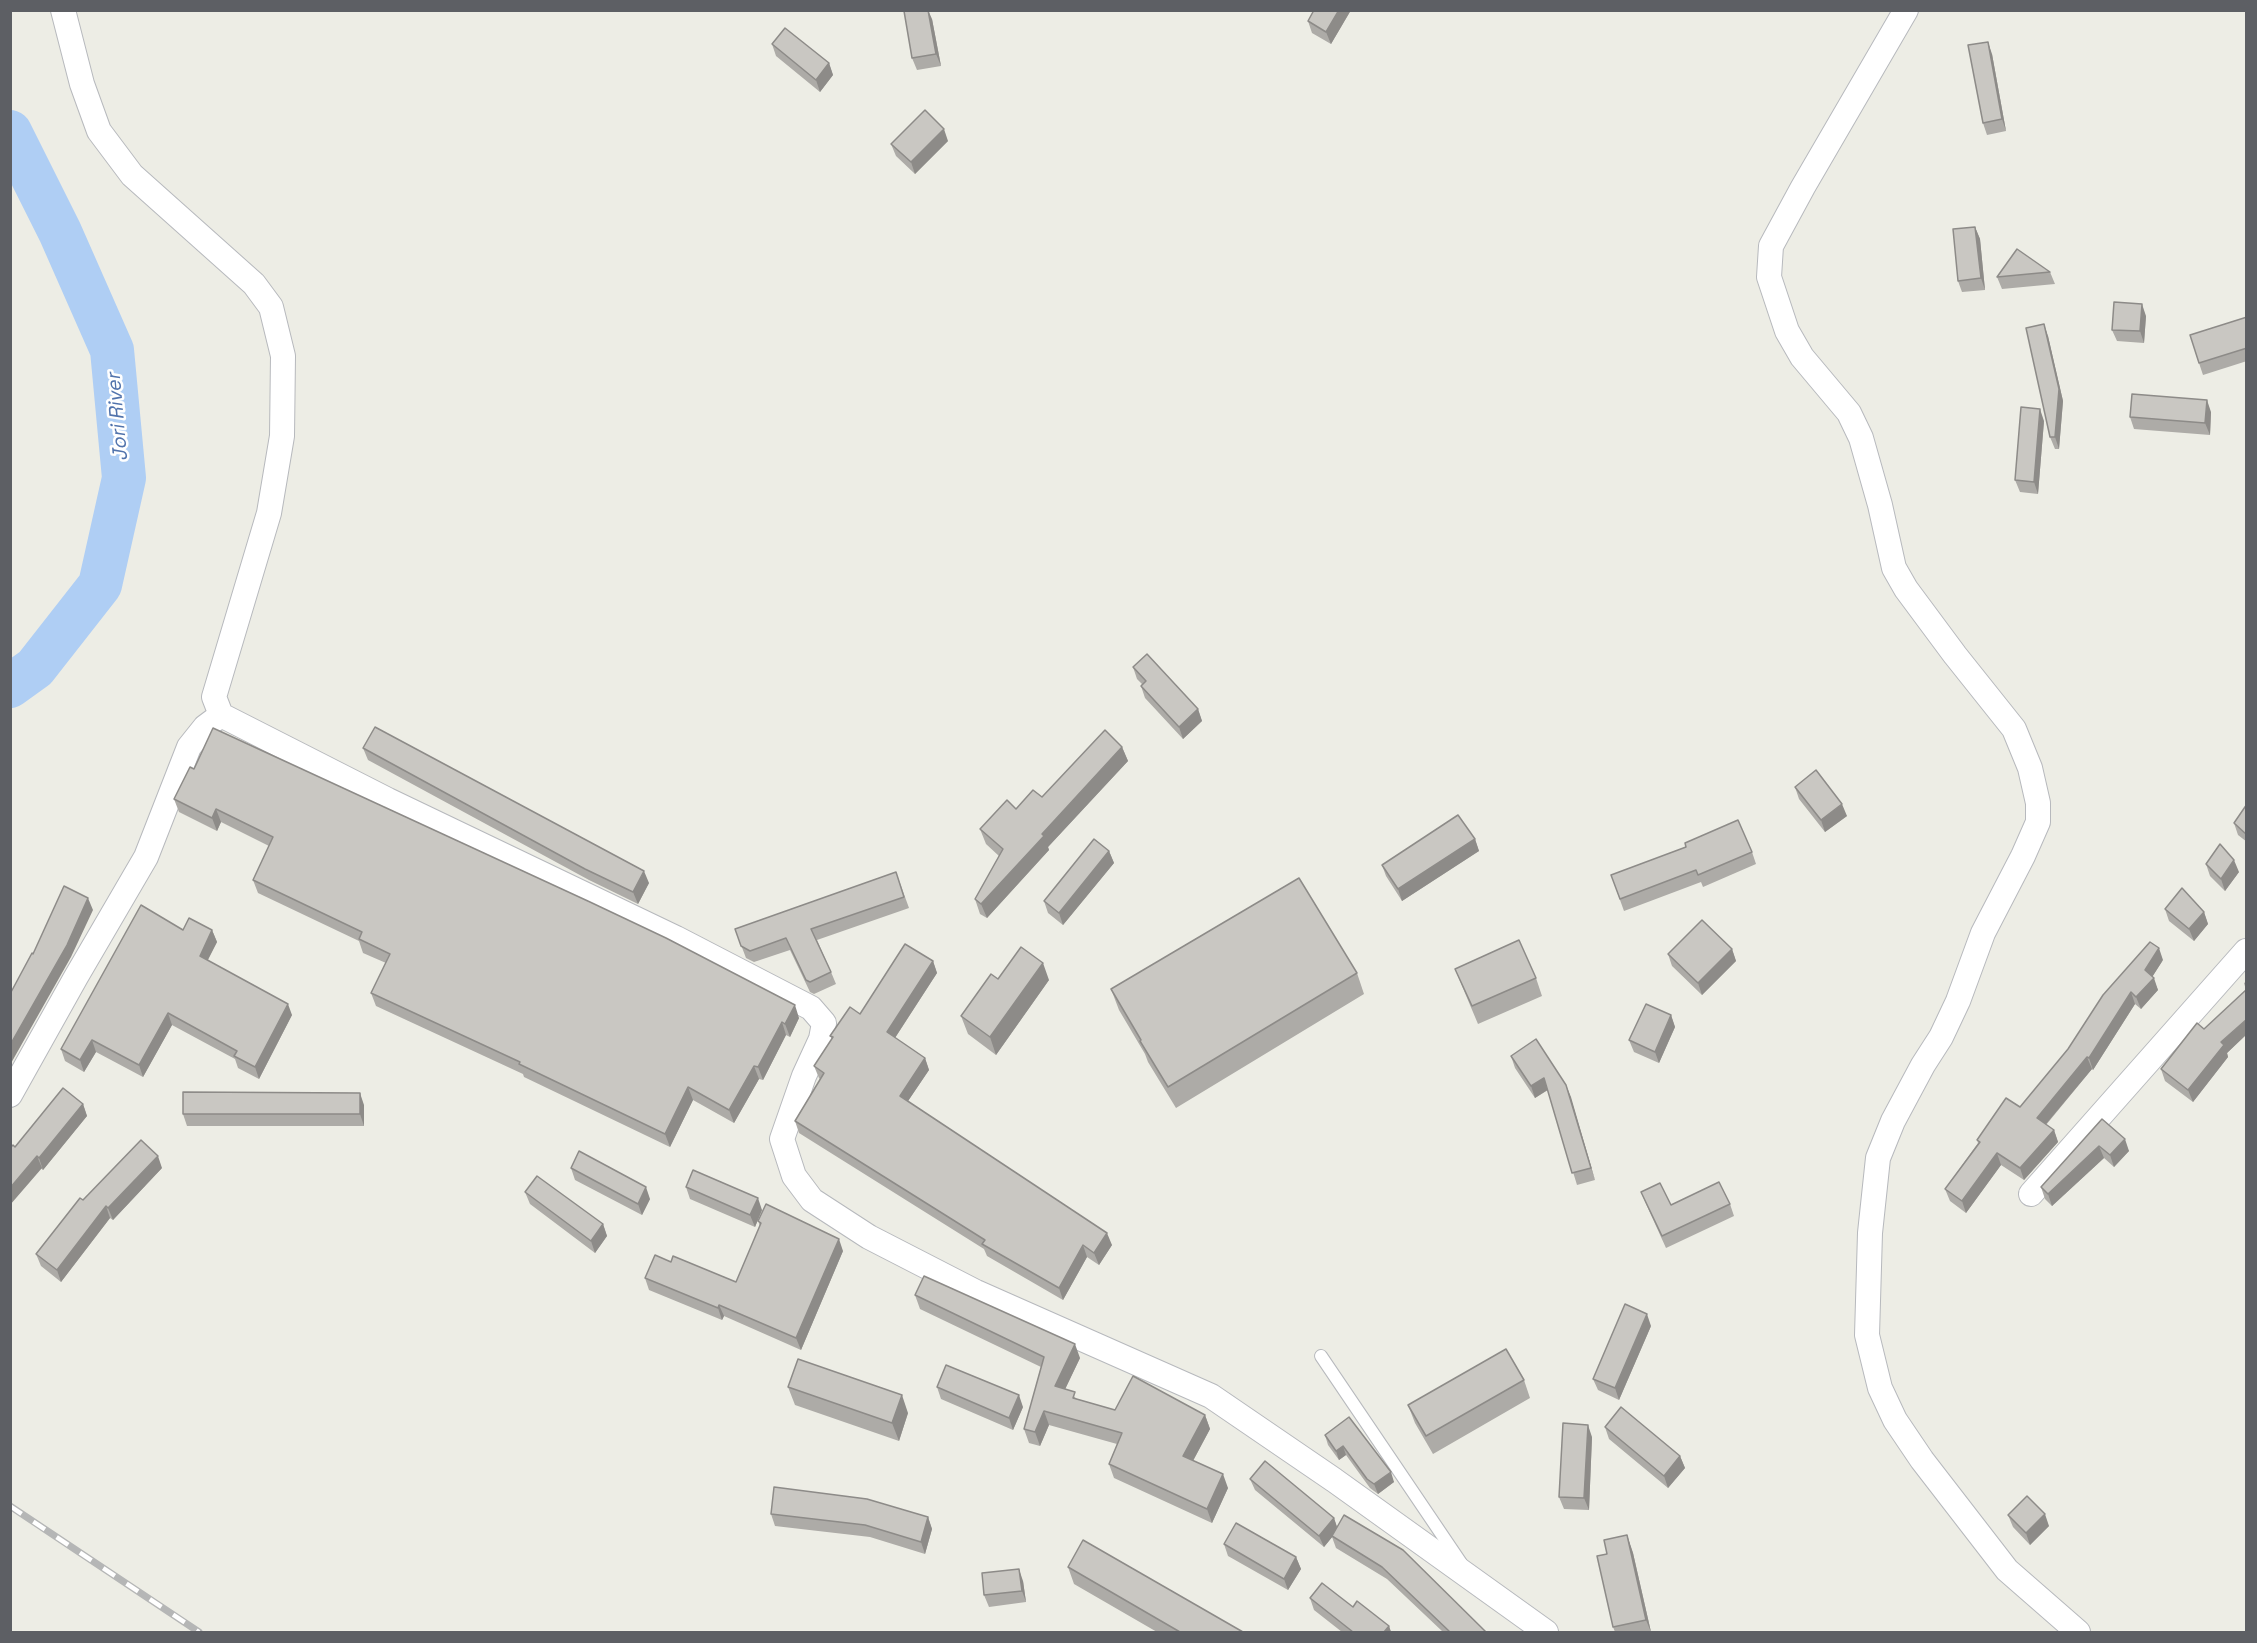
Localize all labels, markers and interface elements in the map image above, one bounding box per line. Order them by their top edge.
water label: Jori River [102,372,134,462]

